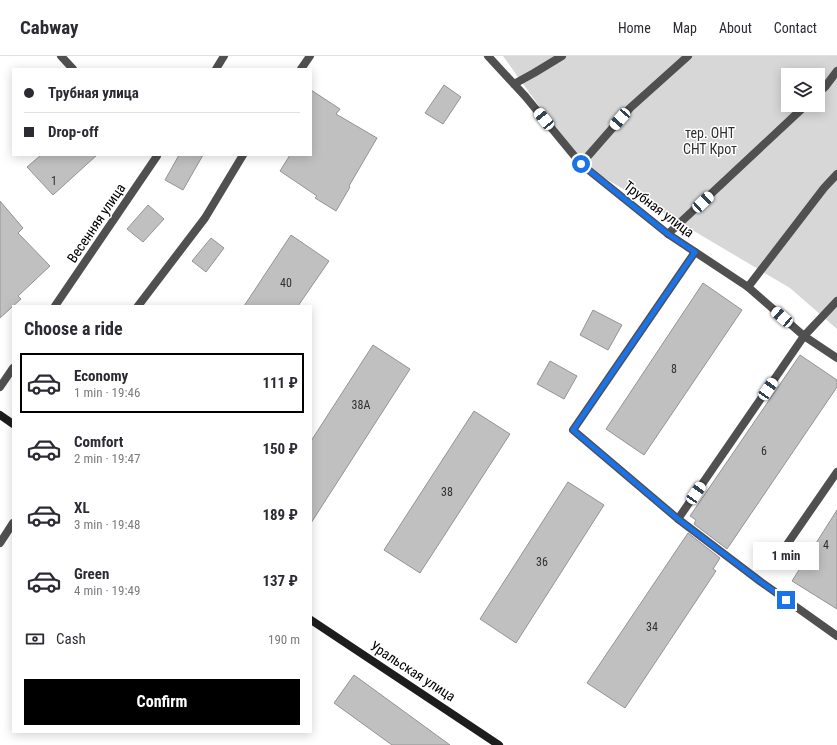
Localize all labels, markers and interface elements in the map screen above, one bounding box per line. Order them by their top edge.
text: Cabway [20,16,79,39]
text: Home [618,20,651,36]
text: Map [673,20,697,36]
text: About [719,20,752,36]
text: Contact [774,20,817,36]
map controls [781,68,825,112]
button: layers [781,68,825,112]
text: Трубная улица [48,84,139,102]
car [532,106,556,132]
car [608,106,632,132]
text: Drop-off [48,123,99,141]
park label: тер. ОНТ СНТ Крот [683,125,737,157]
route start [572,155,590,173]
house number: 1 [51,174,57,188]
street label: Трубная улица [621,177,697,241]
street label: Весенняя улица [64,180,128,266]
car [690,189,716,215]
house number: 40 [280,276,292,290]
car [769,305,795,329]
text: Choose a ride [24,318,123,339]
house number: 8 [671,362,677,376]
icon: car [26,365,62,401]
text: Economy [74,367,128,385]
text: 111 ₽ [262,374,298,392]
car [756,376,780,402]
text: 1 min · 19:46 [74,385,140,400]
house number: 38А [352,398,370,412]
icon: car [26,431,62,467]
text: Comfort [74,433,123,451]
text: 150 ₽ [262,440,298,458]
house number: 6 [761,444,767,458]
text: 2 min · 19:47 [74,451,140,466]
car [684,480,708,506]
house number: 38 [441,485,453,499]
icon: car [26,497,62,533]
text: XL [74,499,90,517]
text: 189 ₽ [262,506,298,524]
text: 3 min · 19:48 [74,517,140,532]
house number: 4 [823,538,829,552]
callout: 1 min [753,542,819,570]
text: 1 min [772,548,800,563]
house number: 36 [536,555,548,569]
icon: car [26,563,62,599]
text: Green [74,565,109,583]
text: 137 ₽ [262,572,298,590]
text: 4 min · 19:49 [74,583,140,598]
route end [777,591,795,609]
house number: 34 [646,620,658,634]
icon: cash [24,628,46,650]
text: Cash [56,630,86,648]
text: 190 m [268,632,300,647]
street label: Уральская улица [367,638,459,704]
button: Confirm [24,679,300,725]

